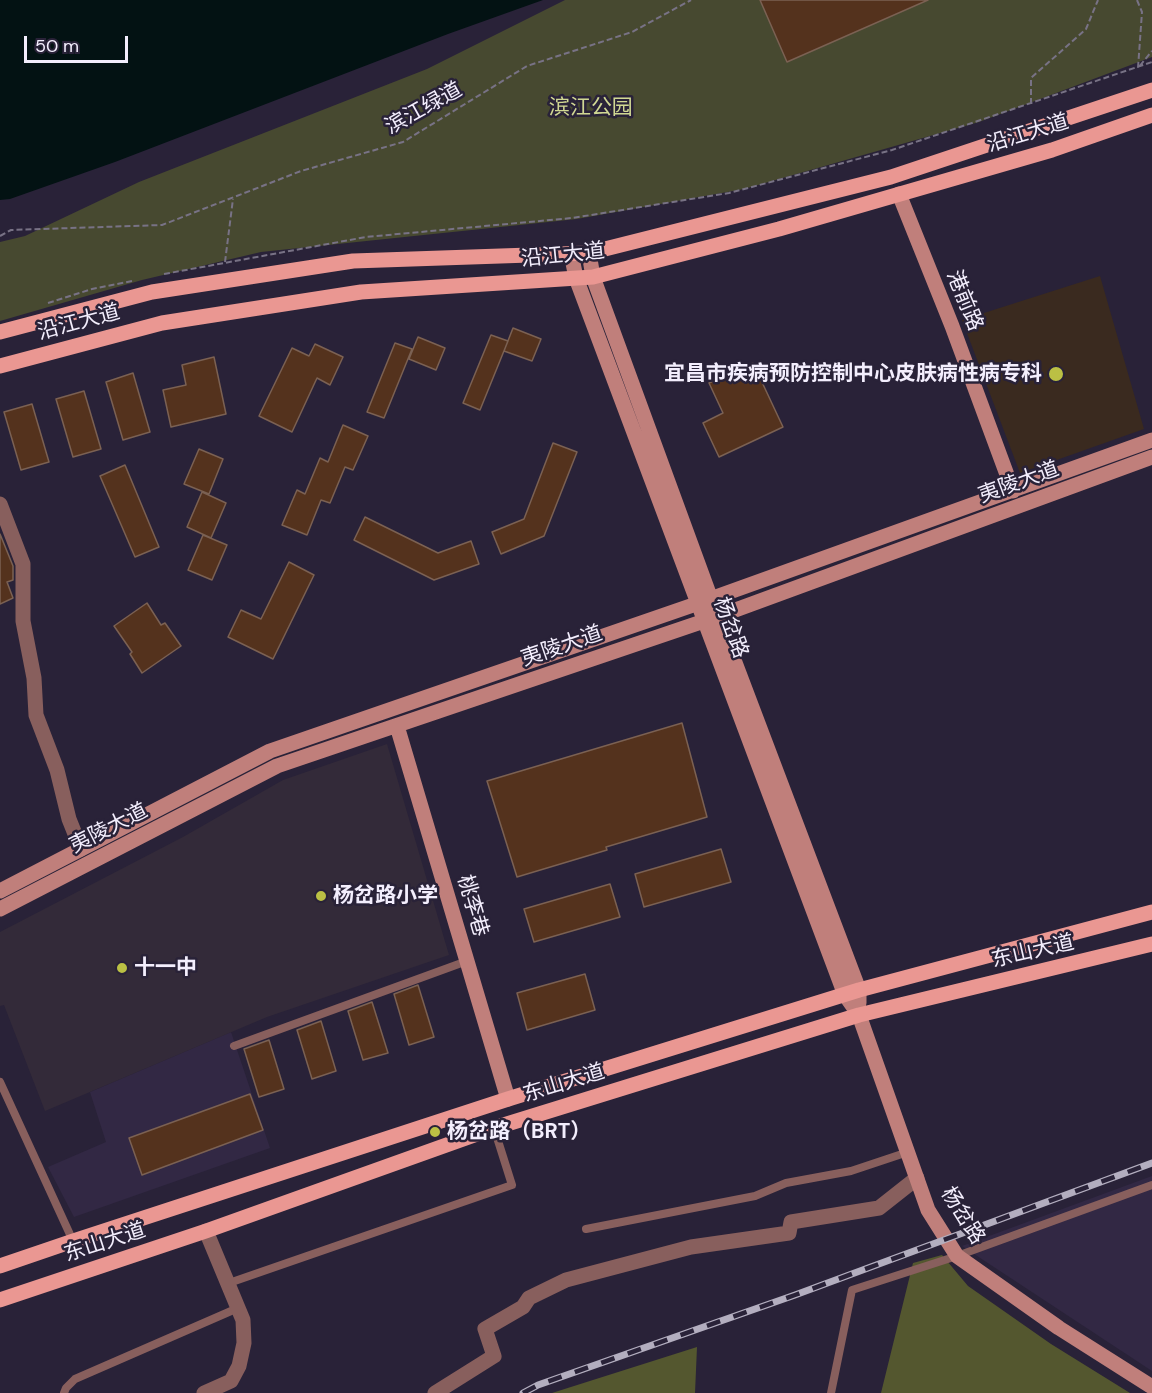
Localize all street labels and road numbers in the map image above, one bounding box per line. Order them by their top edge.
street label: 滨江绿道 [381,78,467,140]
street label: 沿江大道 [984,110,1072,158]
street label: 沿江大道 [520,239,606,273]
street label: 港前路 [941,267,987,335]
street label: 沿江大道 [35,300,123,346]
street label: 夷陵大道 [975,457,1063,509]
street label: 杨岔路 [707,594,753,662]
street label: 夷陵大道 [518,621,606,673]
street label: 夷陵大道 [66,799,152,859]
street label: 桃李巷 [451,872,493,940]
street label: 东山大道 [989,930,1077,974]
street label: 东山大道 [520,1060,608,1108]
street label: 杨岔路 [935,1183,989,1249]
street label: 东山大道 [61,1218,149,1268]

